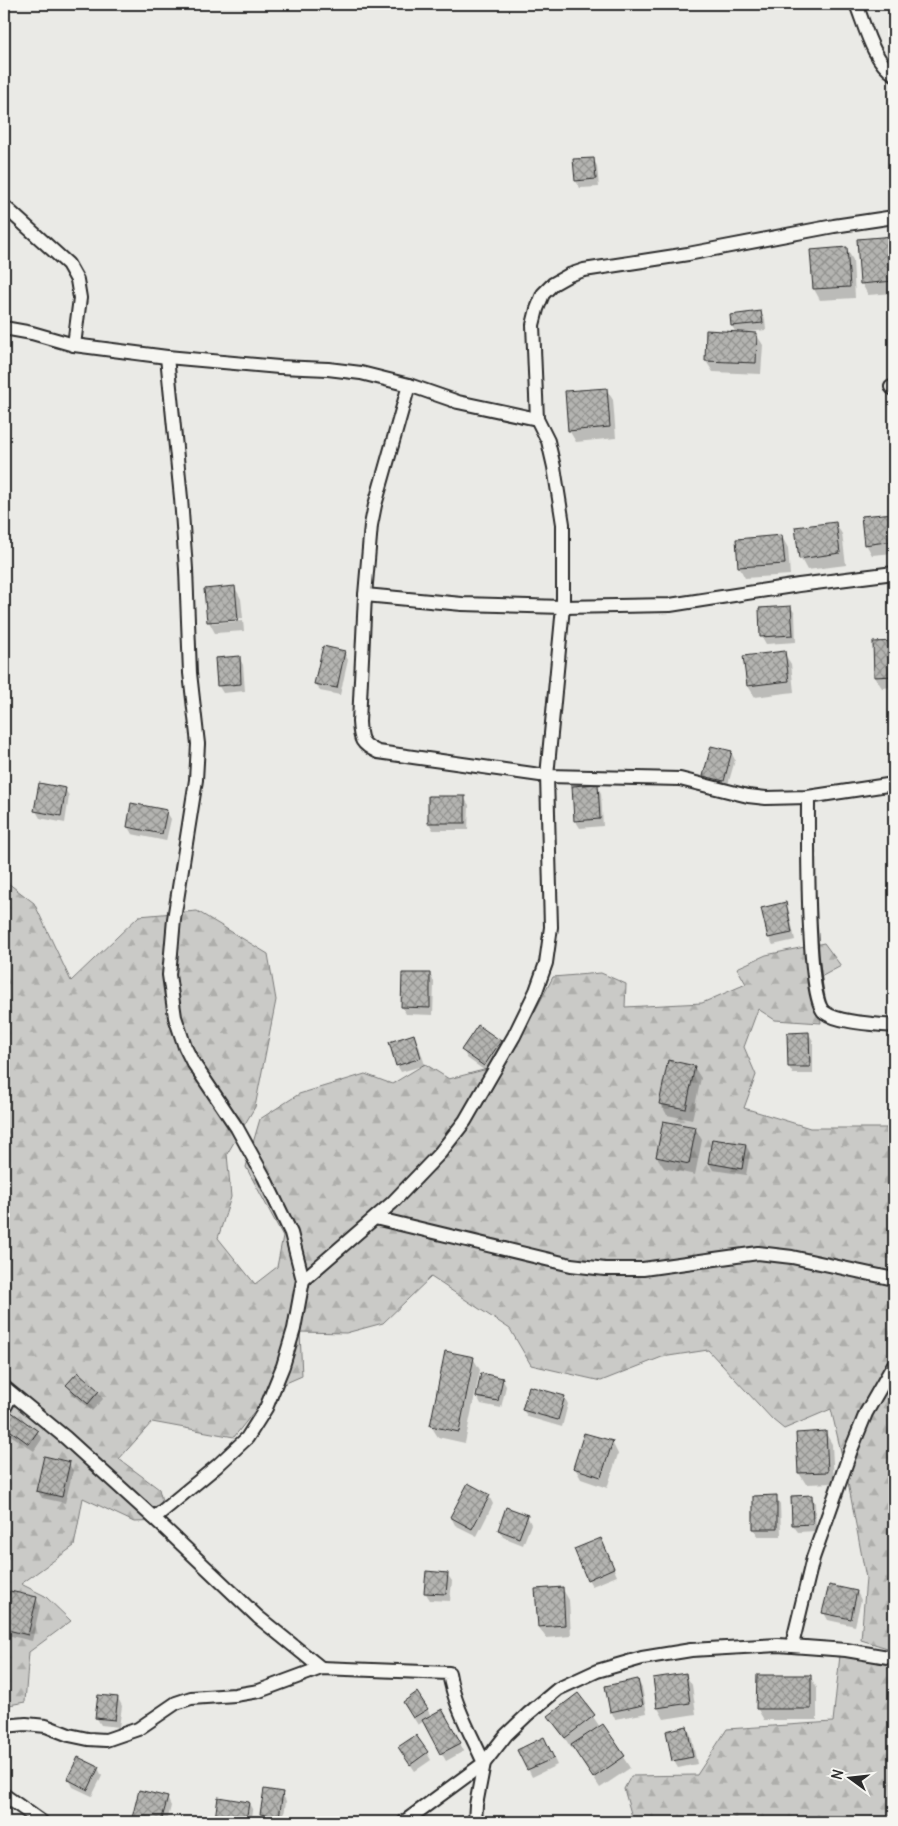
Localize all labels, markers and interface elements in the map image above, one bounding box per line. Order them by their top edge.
north arrow [826,1754,876,1804]
text: N [827,1768,847,1782]

